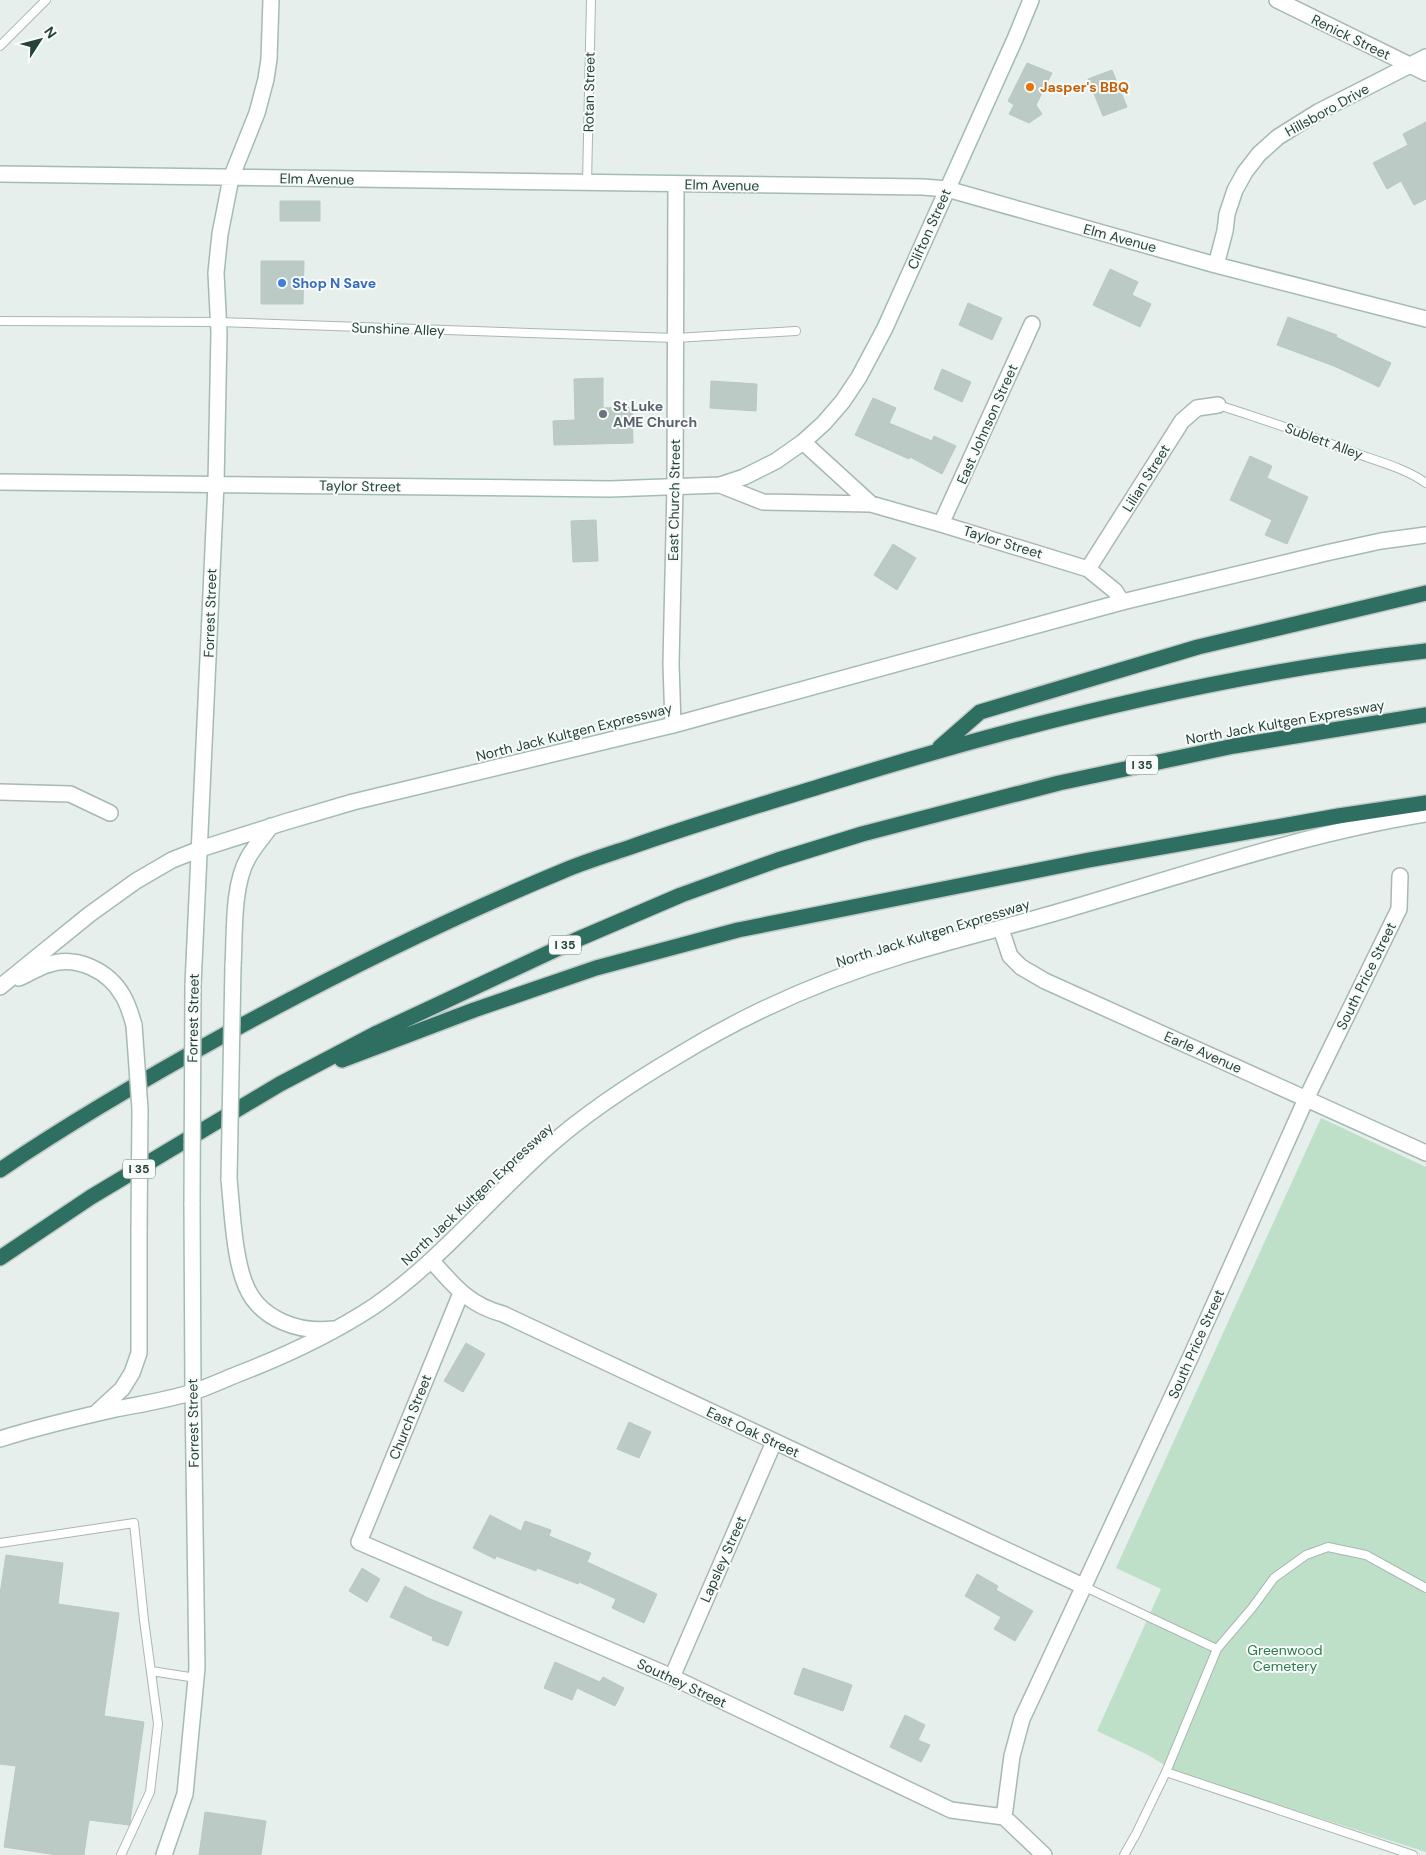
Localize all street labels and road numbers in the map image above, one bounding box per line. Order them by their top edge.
street label: Renick Street [1309,10,1393,64]
street label: Rotan Street [579,52,599,132]
street label: Hillsboro Drive [1282,79,1372,140]
street label: Elm Avenue [279,169,355,189]
street label: Elm Avenue [684,175,760,195]
street label: Clifton Street [903,186,955,272]
street label: Elm Avenue [1082,220,1158,256]
street label: Sunshine Alley [351,318,445,340]
street label: East Johnson Street [952,361,1022,487]
street label: Sublett Alley [1283,419,1366,463]
street label: East Church Street [664,439,684,561]
street label: Lilian Street [1118,441,1174,515]
street label: Taylor Street [319,476,401,496]
street label: Taylor Street [961,521,1045,563]
street label: Forrest Street [199,568,221,658]
street label: North Jack Kultgen Expressway [1184,696,1386,748]
street label: North Jack Kultgen Expressway [474,699,674,765]
road number: I 35 [1126,756,1158,774]
street label: North Jack Kultgen Expressway [834,895,1032,971]
street label: South Price Street [1332,919,1400,1033]
road number: I 35 [549,936,581,954]
street label: Forrest Street [183,973,203,1063]
street label: Earle Avenue [1161,1027,1245,1077]
street label: North Jack Kultgen Expressway [397,1119,557,1269]
road number: I 35 [123,1160,155,1178]
street label: South Price Street [1164,1287,1228,1401]
street label: Church Street [385,1372,435,1462]
street label: Forrest Street [183,1378,203,1468]
street label: East Oak Street [704,1403,802,1461]
street label: Lapsley Street [696,1513,750,1605]
street label: Southey Street [634,1654,730,1712]

